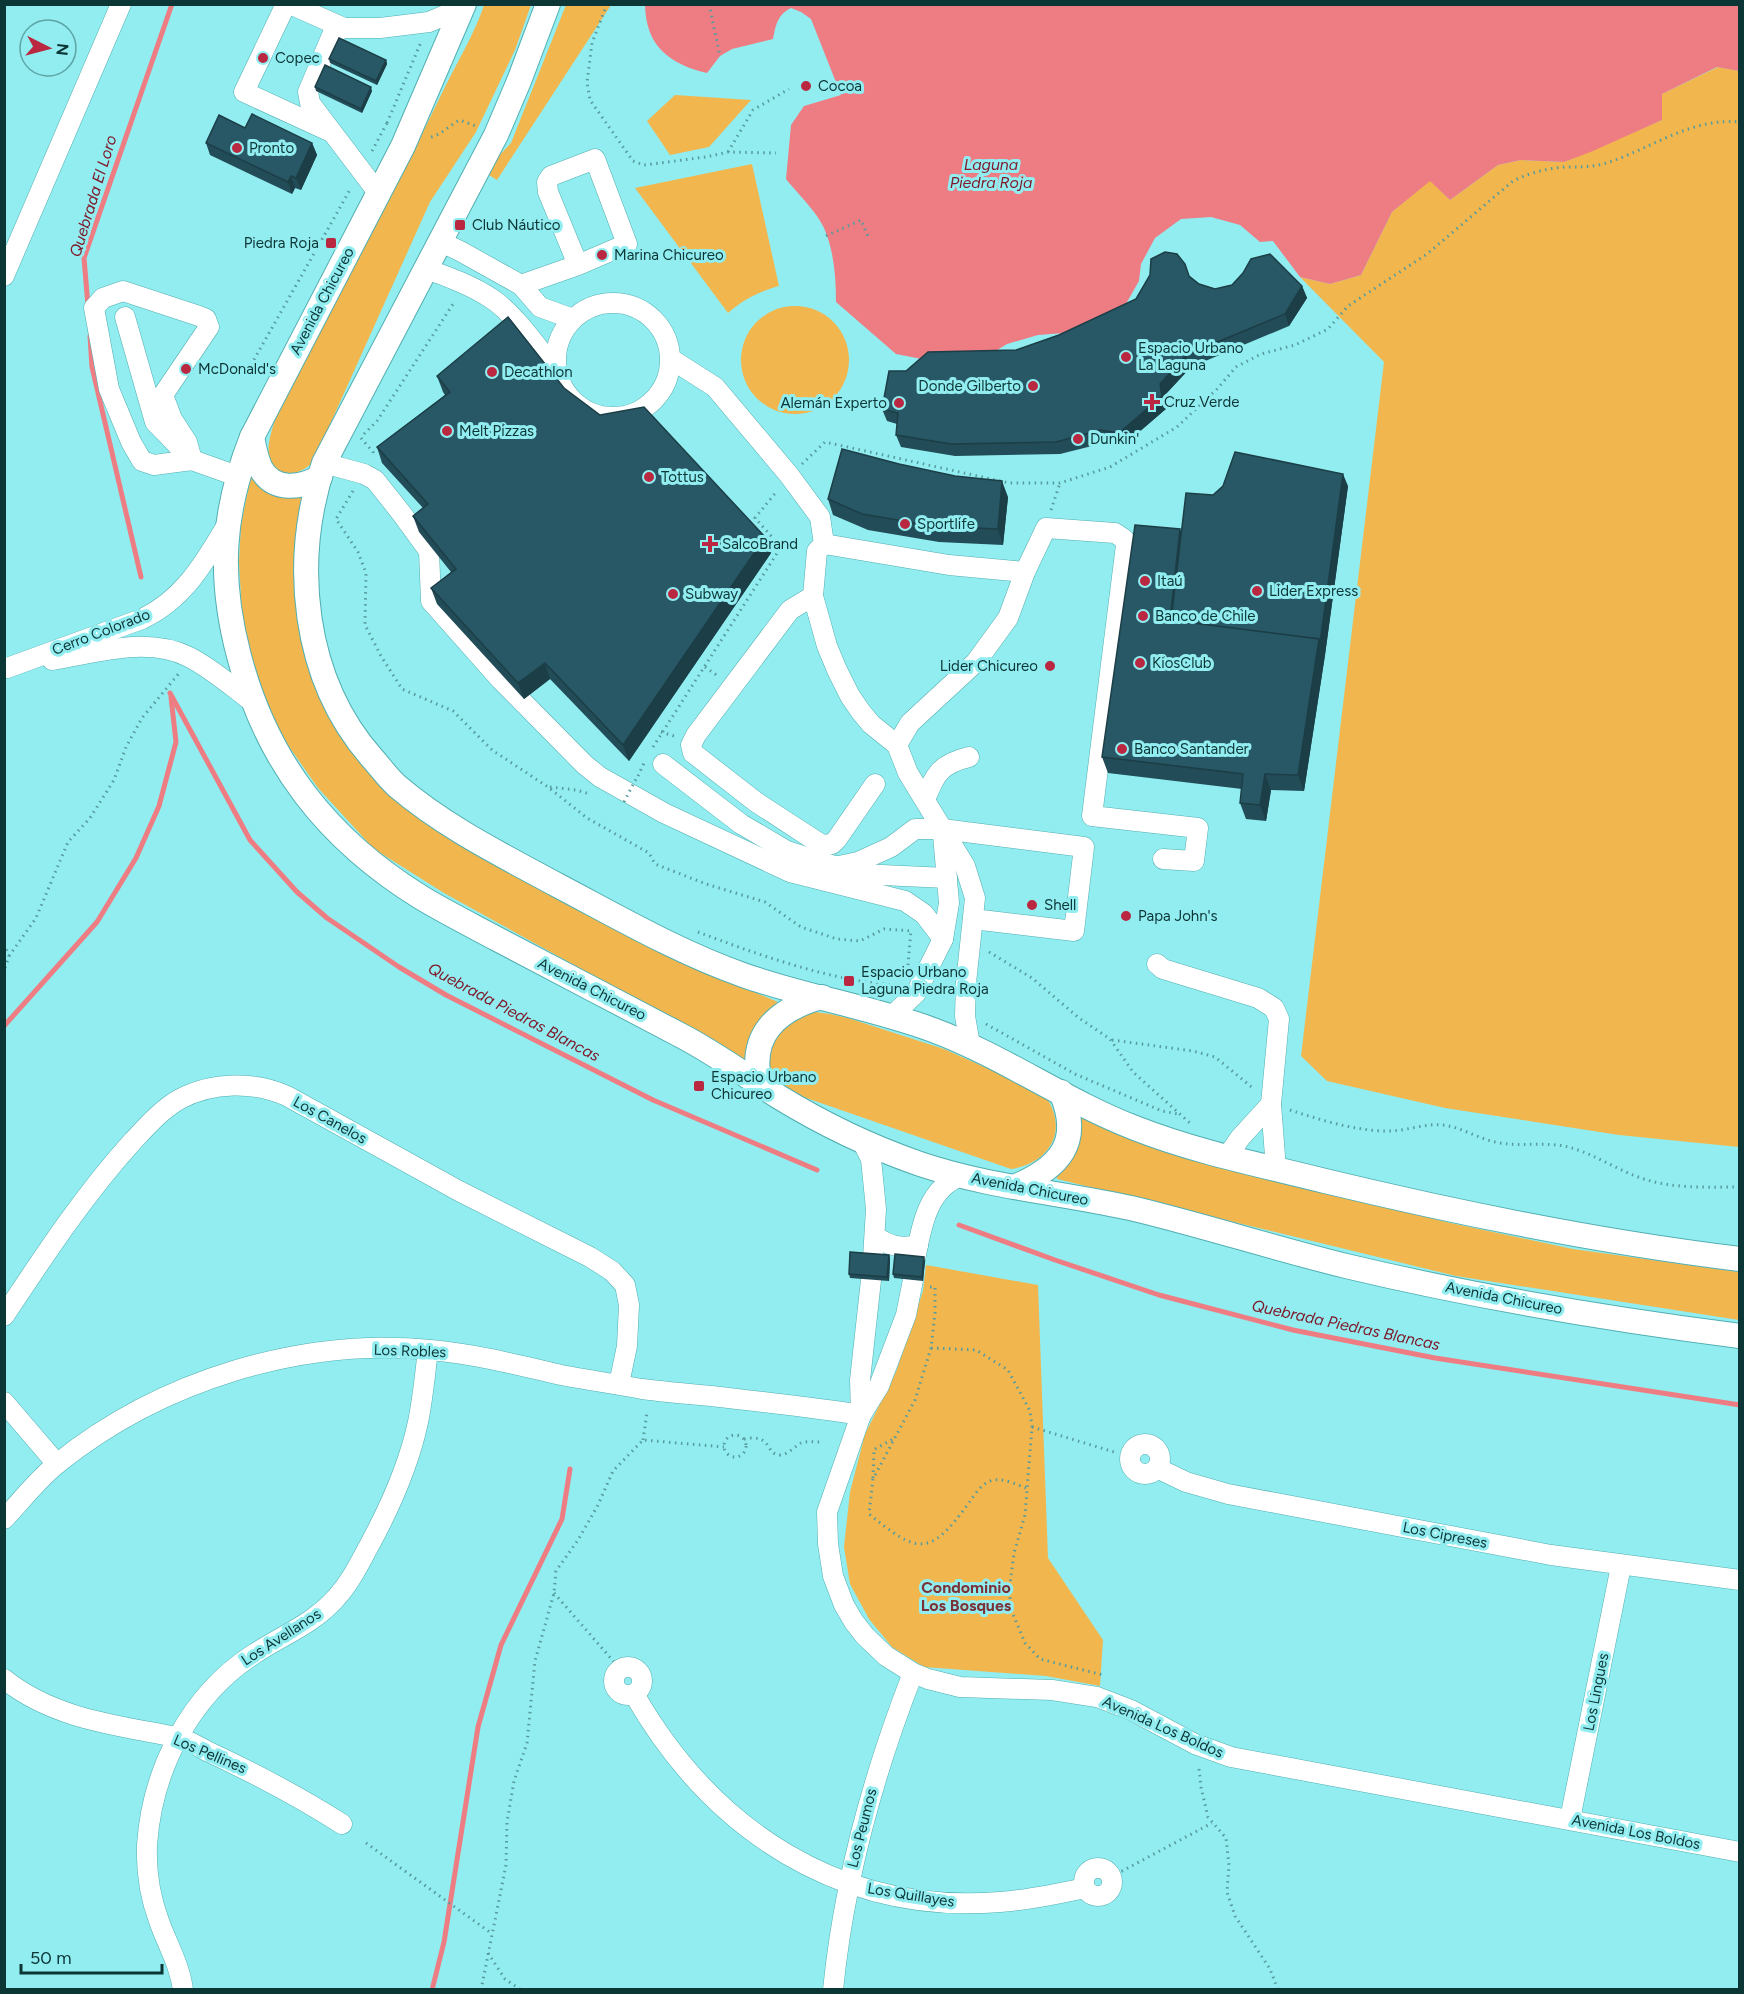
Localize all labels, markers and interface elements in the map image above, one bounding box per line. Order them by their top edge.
north arrow [18,18,78,78]
text: N [52,42,73,57]
place label: Copec [275,49,320,67]
marker: Copec [256,51,270,65]
place label: Cocoa [818,77,862,95]
marker: Cocoa [799,79,813,93]
water label: Quebrada El Loro [65,133,121,259]
place label: Pronto [249,139,294,157]
marker: Pronto [230,141,244,155]
water label: Laguna Piedra Roja [950,155,1032,192]
place label: Club Náutico [472,216,561,234]
marker: Club Náutico [453,218,467,232]
place label: Piedra Roja [244,234,319,252]
marker: Piedra Roja [324,236,338,250]
street label: Avenida Chicureo [286,244,358,358]
place label: Marina Chicureo [614,246,724,264]
marker: Marina Chicureo [595,248,609,262]
place label: Espacio Urbano La Laguna [1138,339,1244,374]
marker: Espacio Urbano La Laguna [1119,350,1133,364]
place label: McDonald's [198,360,276,378]
marker: McDonald's [179,362,193,376]
place label: Decathlon [504,363,573,381]
marker: Decathlon [485,365,499,379]
place label: Donde Gilberto [918,377,1021,395]
marker: Donde Gilberto [1026,379,1040,393]
place label: Cruz Verde [1164,393,1239,411]
place label: Alemán Experto [780,394,887,412]
marker: Cruz Verde [1145,395,1159,409]
marker: Alemán Experto [892,396,906,410]
place label: Melt Pizzas [459,422,534,440]
marker: Melt Pizzas [440,424,454,438]
place label: Dunkin' [1090,430,1139,448]
marker: Dunkin' [1071,432,1085,446]
place label: Tottus [661,468,704,486]
marker: Tottus [642,470,656,484]
place label: Sportlife [917,515,975,533]
marker: Sportlife [898,517,912,531]
place label: SalcoBrand [722,535,798,553]
marker: SalcoBrand [703,537,717,551]
place label: Itaú [1157,572,1183,590]
marker: Itaú [1138,574,1152,588]
place label: Lider Express [1269,582,1358,600]
marker: Lider Express [1250,584,1264,598]
place label: Subway [685,585,738,603]
marker: Subway [666,587,680,601]
street label: Cerro Colorado [50,605,153,659]
place label: Banco de Chile [1155,607,1256,625]
marker: Banco de Chile [1136,609,1150,623]
place label: KiosClub [1152,654,1212,672]
marker: KiosClub [1133,656,1147,670]
place label: Lider Chicureo [940,657,1038,675]
marker: Lider Chicureo [1043,659,1057,673]
place label: Banco Santander [1134,740,1249,758]
marker: Banco Santander [1115,742,1129,756]
place label: Shell [1044,896,1076,914]
marker: Shell [1025,898,1039,912]
place label: Papa John's [1138,907,1218,925]
marker: Papa John's [1119,909,1133,923]
street label: Avenida Chicureo [535,954,649,1024]
water label: Quebrada Piedras Blancas [425,959,604,1066]
place label: Espacio Urbano Laguna Piedra Roja [861,963,989,998]
marker: Espacio Urbano Laguna Piedra Roja [842,974,856,988]
place label: Espacio Urbano Chicureo [711,1068,817,1103]
marker: Espacio Urbano Chicureo [692,1079,706,1093]
street label: Los Canelos [290,1092,370,1148]
street label: Avenida Chicureo [970,1169,1090,1209]
street label: Avenida Chicureo [1444,1278,1564,1318]
water label: Quebrada Piedras Blancas [1250,1296,1442,1354]
street label: Los Robles [373,1341,447,1361]
street label: Los Cipreses [1401,1518,1489,1552]
district label: Condominio Los Bosques [921,1578,1012,1615]
street label: Los Avellanos [238,1605,324,1669]
street label: Los Lingues [1580,1651,1612,1733]
street label: Avenida Los Boldos [1100,1692,1226,1762]
street label: Los Pellines [171,1731,249,1777]
street label: Los Peumos [843,1787,881,1869]
street label: Avenida Los Boldos [1570,1811,1702,1853]
street label: Los Quillayes [866,1879,956,1911]
scale bar [21,1937,162,1975]
text: 50 m [30,1947,72,1969]

